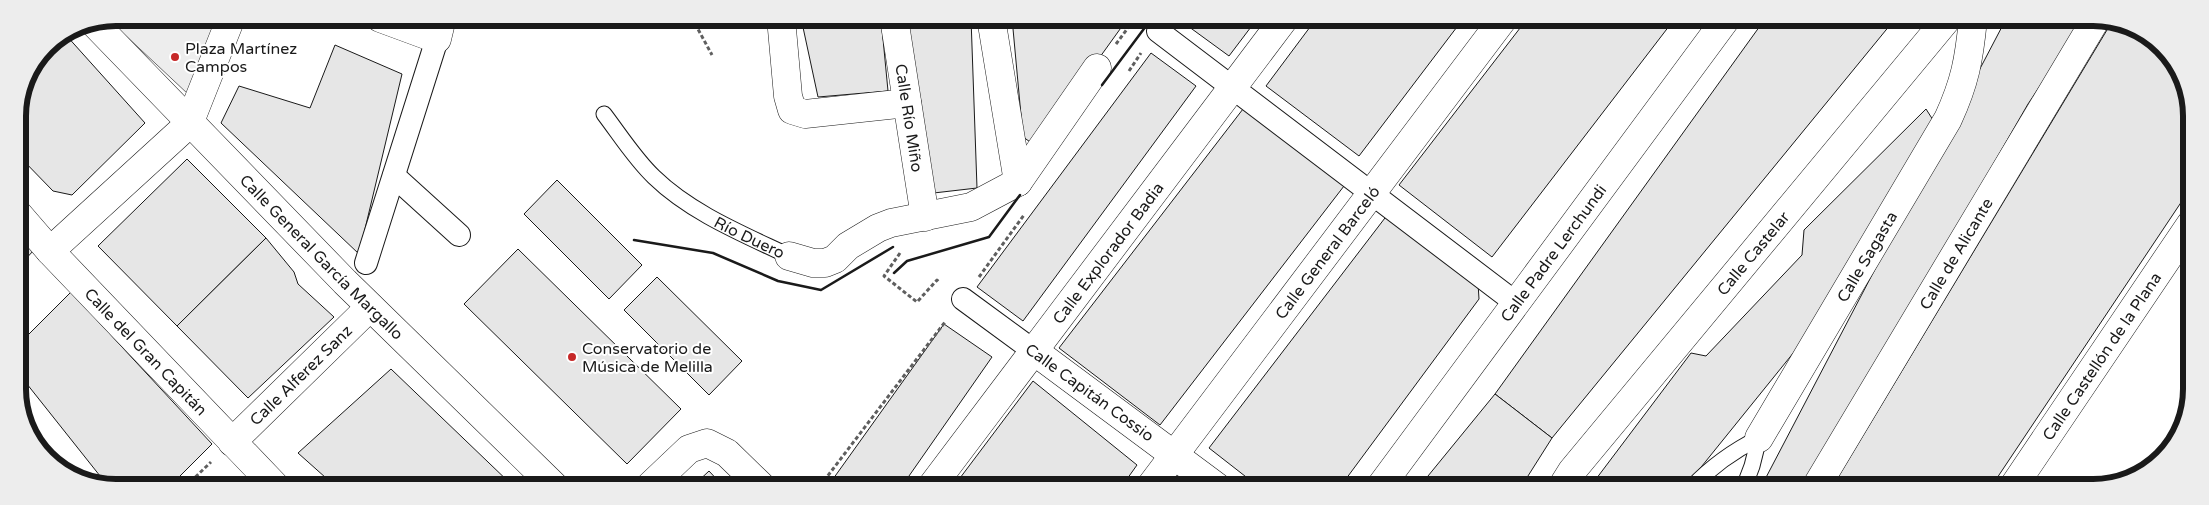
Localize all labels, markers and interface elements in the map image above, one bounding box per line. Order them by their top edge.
place label: Plaza Martínez Campos [185,39,297,77]
marker: Plaza Martínez Campos [169,51,181,63]
street label: Calle Río Miño [890,62,927,174]
street label: Calle General García Margallo [235,171,407,344]
street label: Calle Explorador Badia [1049,179,1168,328]
street label: Calle Padre Lerchundi [1496,181,1611,326]
street label: Calle General Barceló [1271,182,1385,324]
street label: Calle de Alicante [1915,195,1998,314]
street label: Calle Castelar [1713,207,1795,300]
street label: Calle Sagasta [1833,208,1902,306]
street label: Río Duero [711,213,788,263]
street label: Calle Castellón de la Plana [2038,269,2166,445]
street label: Calle del Gran Capitán [80,284,211,420]
street label: Calle Alferez Sanz [246,321,357,430]
place label: Conservatorio de Música de Melilla [582,339,713,377]
street label: Calle Capitán Cossio [1021,339,1158,446]
marker: Conservatorio de Música de Melilla [566,351,578,363]

